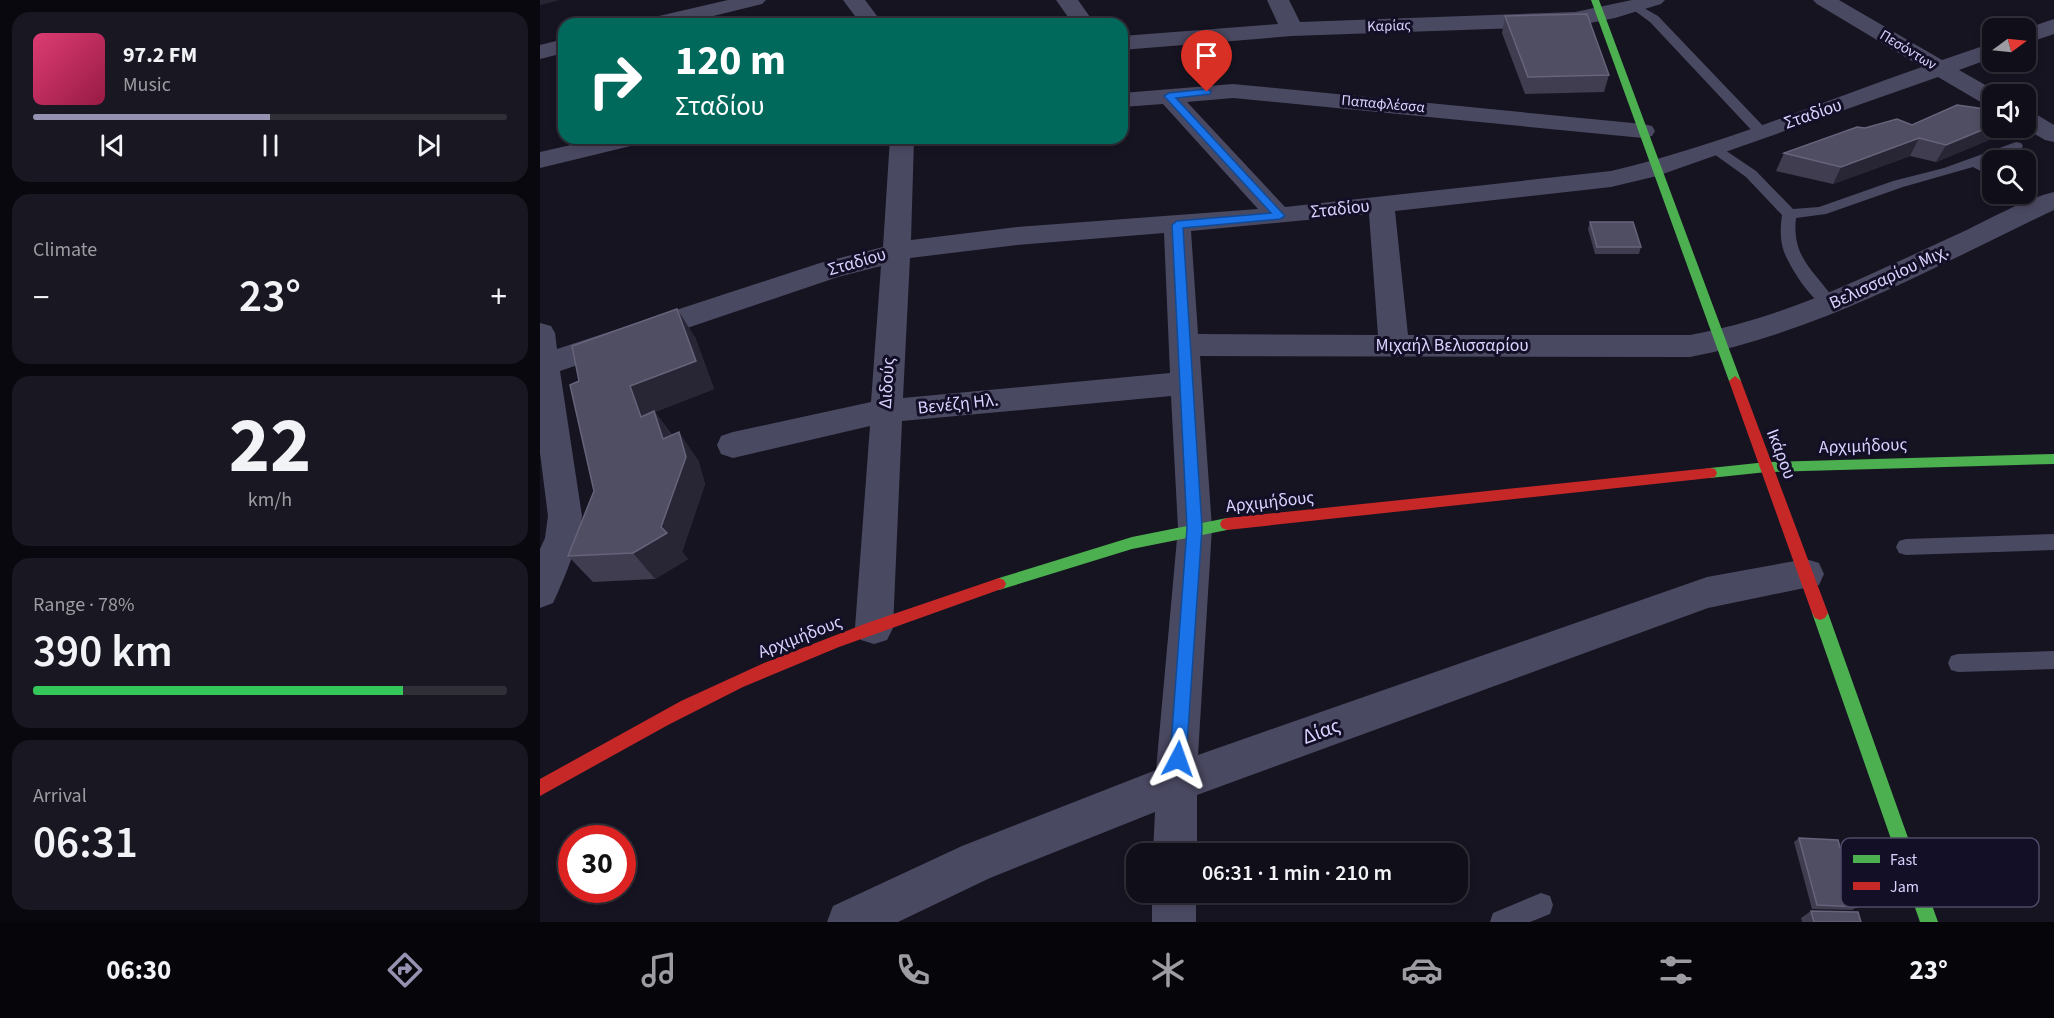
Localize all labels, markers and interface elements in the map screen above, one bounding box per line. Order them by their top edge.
street label: Καρίας [1367,15,1412,37]
north arrow [1982,18,2036,72]
map controls [1982,18,2036,204]
street label: Πεσόντων [1876,25,1940,75]
pin [1181,30,1232,92]
text: 120 m [675,31,786,91]
text: 97.2 FM [123,39,197,71]
icon: arrive [1190,39,1223,72]
icon: right [576,42,654,120]
text: Music [123,71,171,99]
button: sound [1982,84,2036,138]
text: Σταδίου [675,87,765,126]
street label: Παπαφλέσσα [1340,90,1426,118]
street label: Σταδίου [1781,92,1845,136]
icon: previous [96,129,129,162]
icon: pause [254,129,287,162]
icon: next [412,129,445,162]
button: search [1982,150,2036,204]
street label: Σταδίου [1309,193,1371,225]
text: Climate [33,236,97,264]
street label: Βελισσαρίου Μιχ. [1825,238,1953,316]
street label: Σταδίου [825,242,889,282]
text: 23° [239,265,301,329]
text: − [33,274,49,321]
text: + [491,274,507,321]
street label: Μιχαήλ Βελισσαρίου [1375,333,1529,358]
street label: Διδούς [873,356,901,410]
street label: Βενέζη Ηλ. [916,387,1000,421]
text: 22 [229,391,311,502]
street label: Ικάρου [1760,425,1802,483]
street label: Αρχιμήδους [1818,432,1908,460]
street label: Αρχιμήδους [1225,485,1316,519]
text: km/h [248,486,292,514]
text: Range · 78% [33,591,134,619]
street label: Αρχιμήδους [754,609,846,665]
text: 390 km [33,620,173,684]
street label: Δίας [1298,710,1344,752]
position arrow [1146,727,1210,791]
text: Arrival [33,782,87,810]
text: 06:31 [33,811,138,875]
speed limit sign: 30 [558,825,636,903]
legend [1841,838,2039,907]
text: Fast [1890,849,1918,871]
text: 06:31 · 1 min · 210 m [1202,857,1392,889]
text: Jam [1890,876,1919,898]
icon: directions [384,949,426,991]
icon: music [638,949,680,991]
icon: phone [892,949,934,991]
icon: climate [1147,949,1189,991]
icon: car [1401,949,1443,991]
icon: filters [1655,949,1697,991]
text: 06:30 [106,951,171,990]
text: 23° [1909,951,1948,990]

